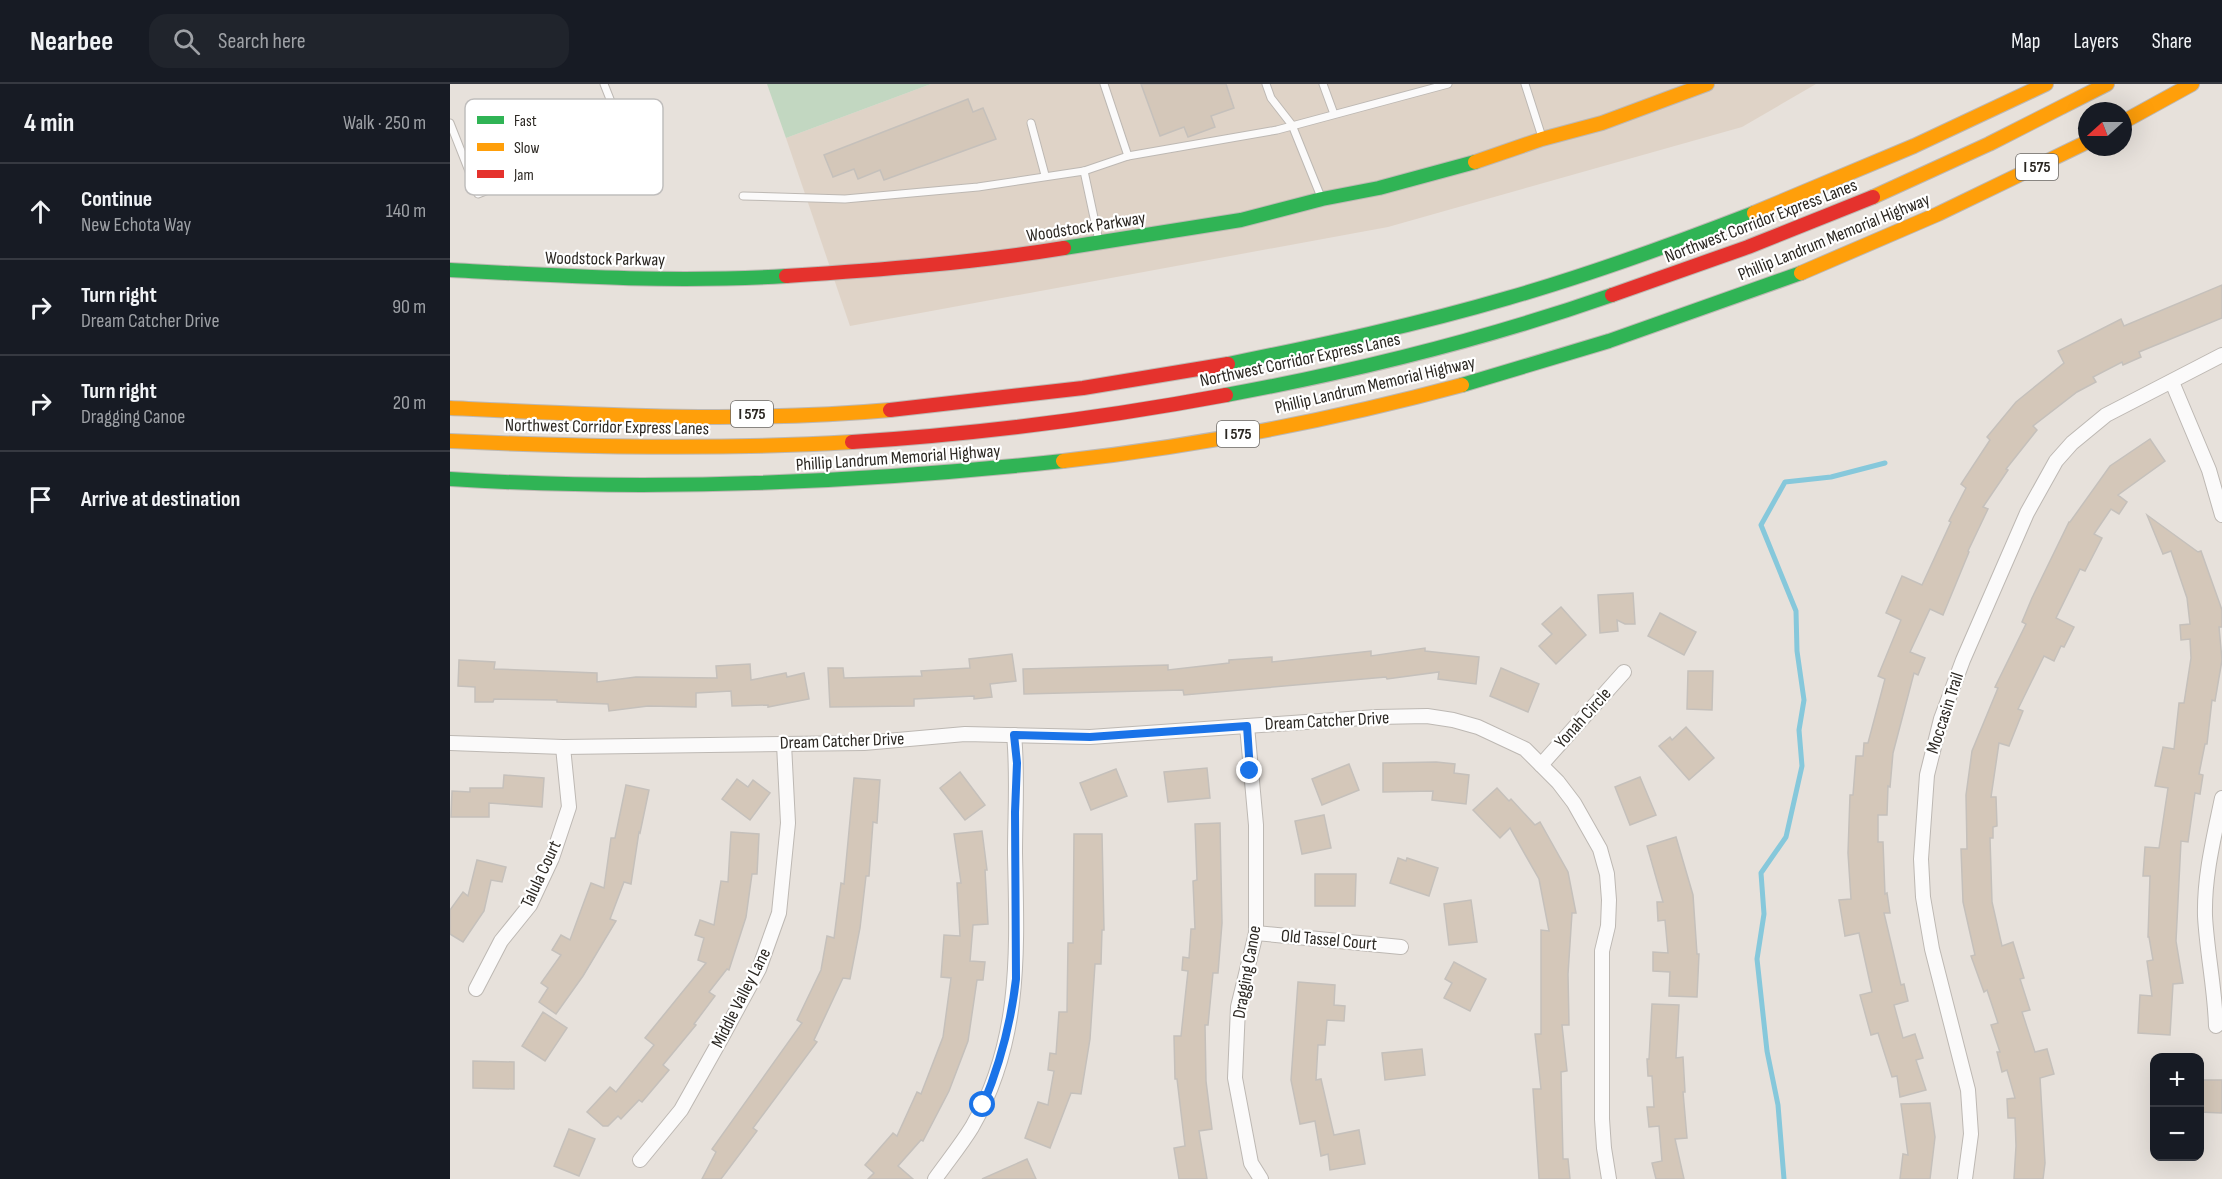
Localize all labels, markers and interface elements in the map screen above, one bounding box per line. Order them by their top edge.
search box [149,14,569,68]
text: Nearbee [30,25,113,58]
icon: search [170,25,203,58]
text: Search here [218,28,306,55]
text: Map [2011,29,2040,54]
text: Layers [2073,29,2119,54]
text: Share [2152,29,2192,54]
legend [465,99,663,195]
north arrow [2078,102,2132,156]
text: 4 min [24,108,74,139]
text: Walk · 250 m [343,111,426,135]
text: Fast [514,112,537,131]
text: Slow [514,139,539,158]
road number: I 575 [2016,154,2058,180]
text: Jam [513,166,534,185]
street label: Northwest Corridor Express Lanes [1662,175,1860,267]
text: Continue [81,186,152,213]
street label: Phillip Landrum Memorial Highway [1735,189,1933,285]
icon: ahead [24,195,57,228]
text: 140 m [386,199,426,223]
street label: Woodstock Parkway [1025,207,1147,247]
text: New Echota Way [81,213,191,237]
street label: Woodstock Parkway [545,247,665,271]
text: Turn right [81,282,157,309]
icon: right [24,291,57,324]
text: 90 m [392,295,426,319]
text: Dream Catcher Drive [81,309,219,333]
street label: Northwest Corridor Express Lanes [1198,328,1402,392]
street label: Phillip Landrum Memorial Highway [1273,352,1477,418]
text: Turn right [81,378,157,405]
icon: right [24,387,57,420]
text: 20 m [393,391,426,415]
road number: I 575 [731,401,773,427]
text: Dragging Canoe [81,405,185,429]
street label: Northwest Corridor Express Lanes [505,415,709,439]
road number: I 575 [1217,421,1259,447]
street label: Phillip Landrum Memorial Highway [795,440,1001,476]
icon: arrive [24,483,57,516]
text: Arrive at destination [81,486,240,513]
street label: Moccasin Trail [1922,670,1968,756]
street label: Yonah Circle [1550,683,1616,753]
street label: Dream Catcher Drive [1264,707,1390,735]
street label: Dream Catcher Drive [779,728,905,754]
route end [1236,757,1262,783]
street label: Talula Court [516,837,566,911]
street label: Dragging Canoe [1229,924,1265,1020]
street label: Old Tassel Court [1280,925,1378,955]
street label: Middle Valley Lane [707,945,775,1051]
map controls [2150,1053,2204,1161]
button: + [2150,1053,2204,1107]
route start [969,1091,995,1117]
button: − [2150,1107,2204,1161]

